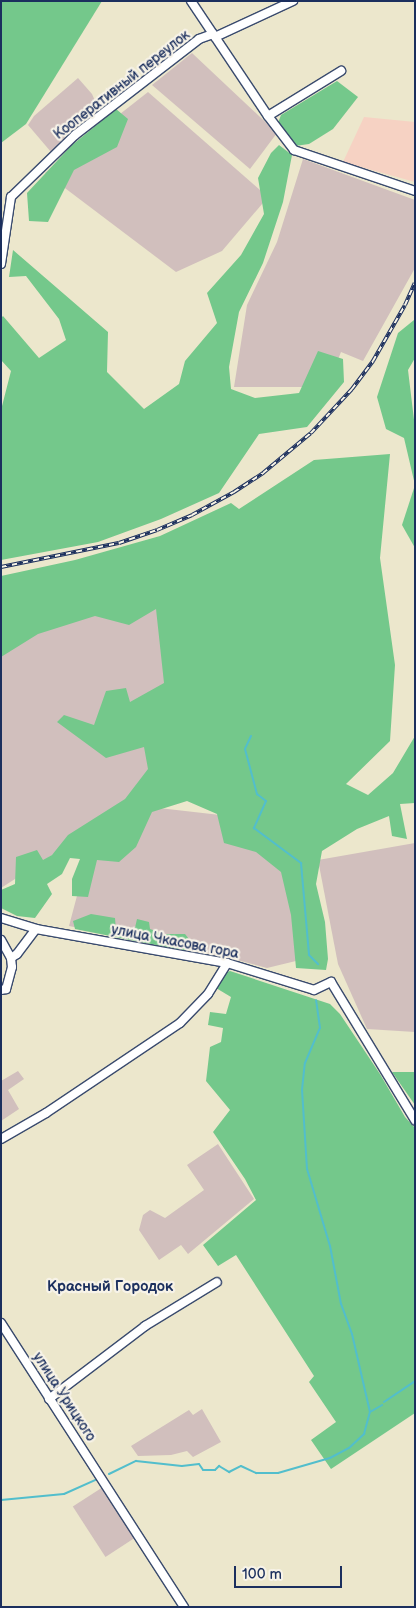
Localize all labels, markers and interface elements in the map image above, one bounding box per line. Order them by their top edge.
street label: Кооперативный переулок [51,27,193,143]
street label: улица Чкасова гора [110,921,240,963]
district label: Красный Городок [47,1278,173,1296]
street label: улица Урицкого [29,1349,99,1445]
scale bar [236,1556,344,1588]
text: 100 m [242,1565,282,1584]

